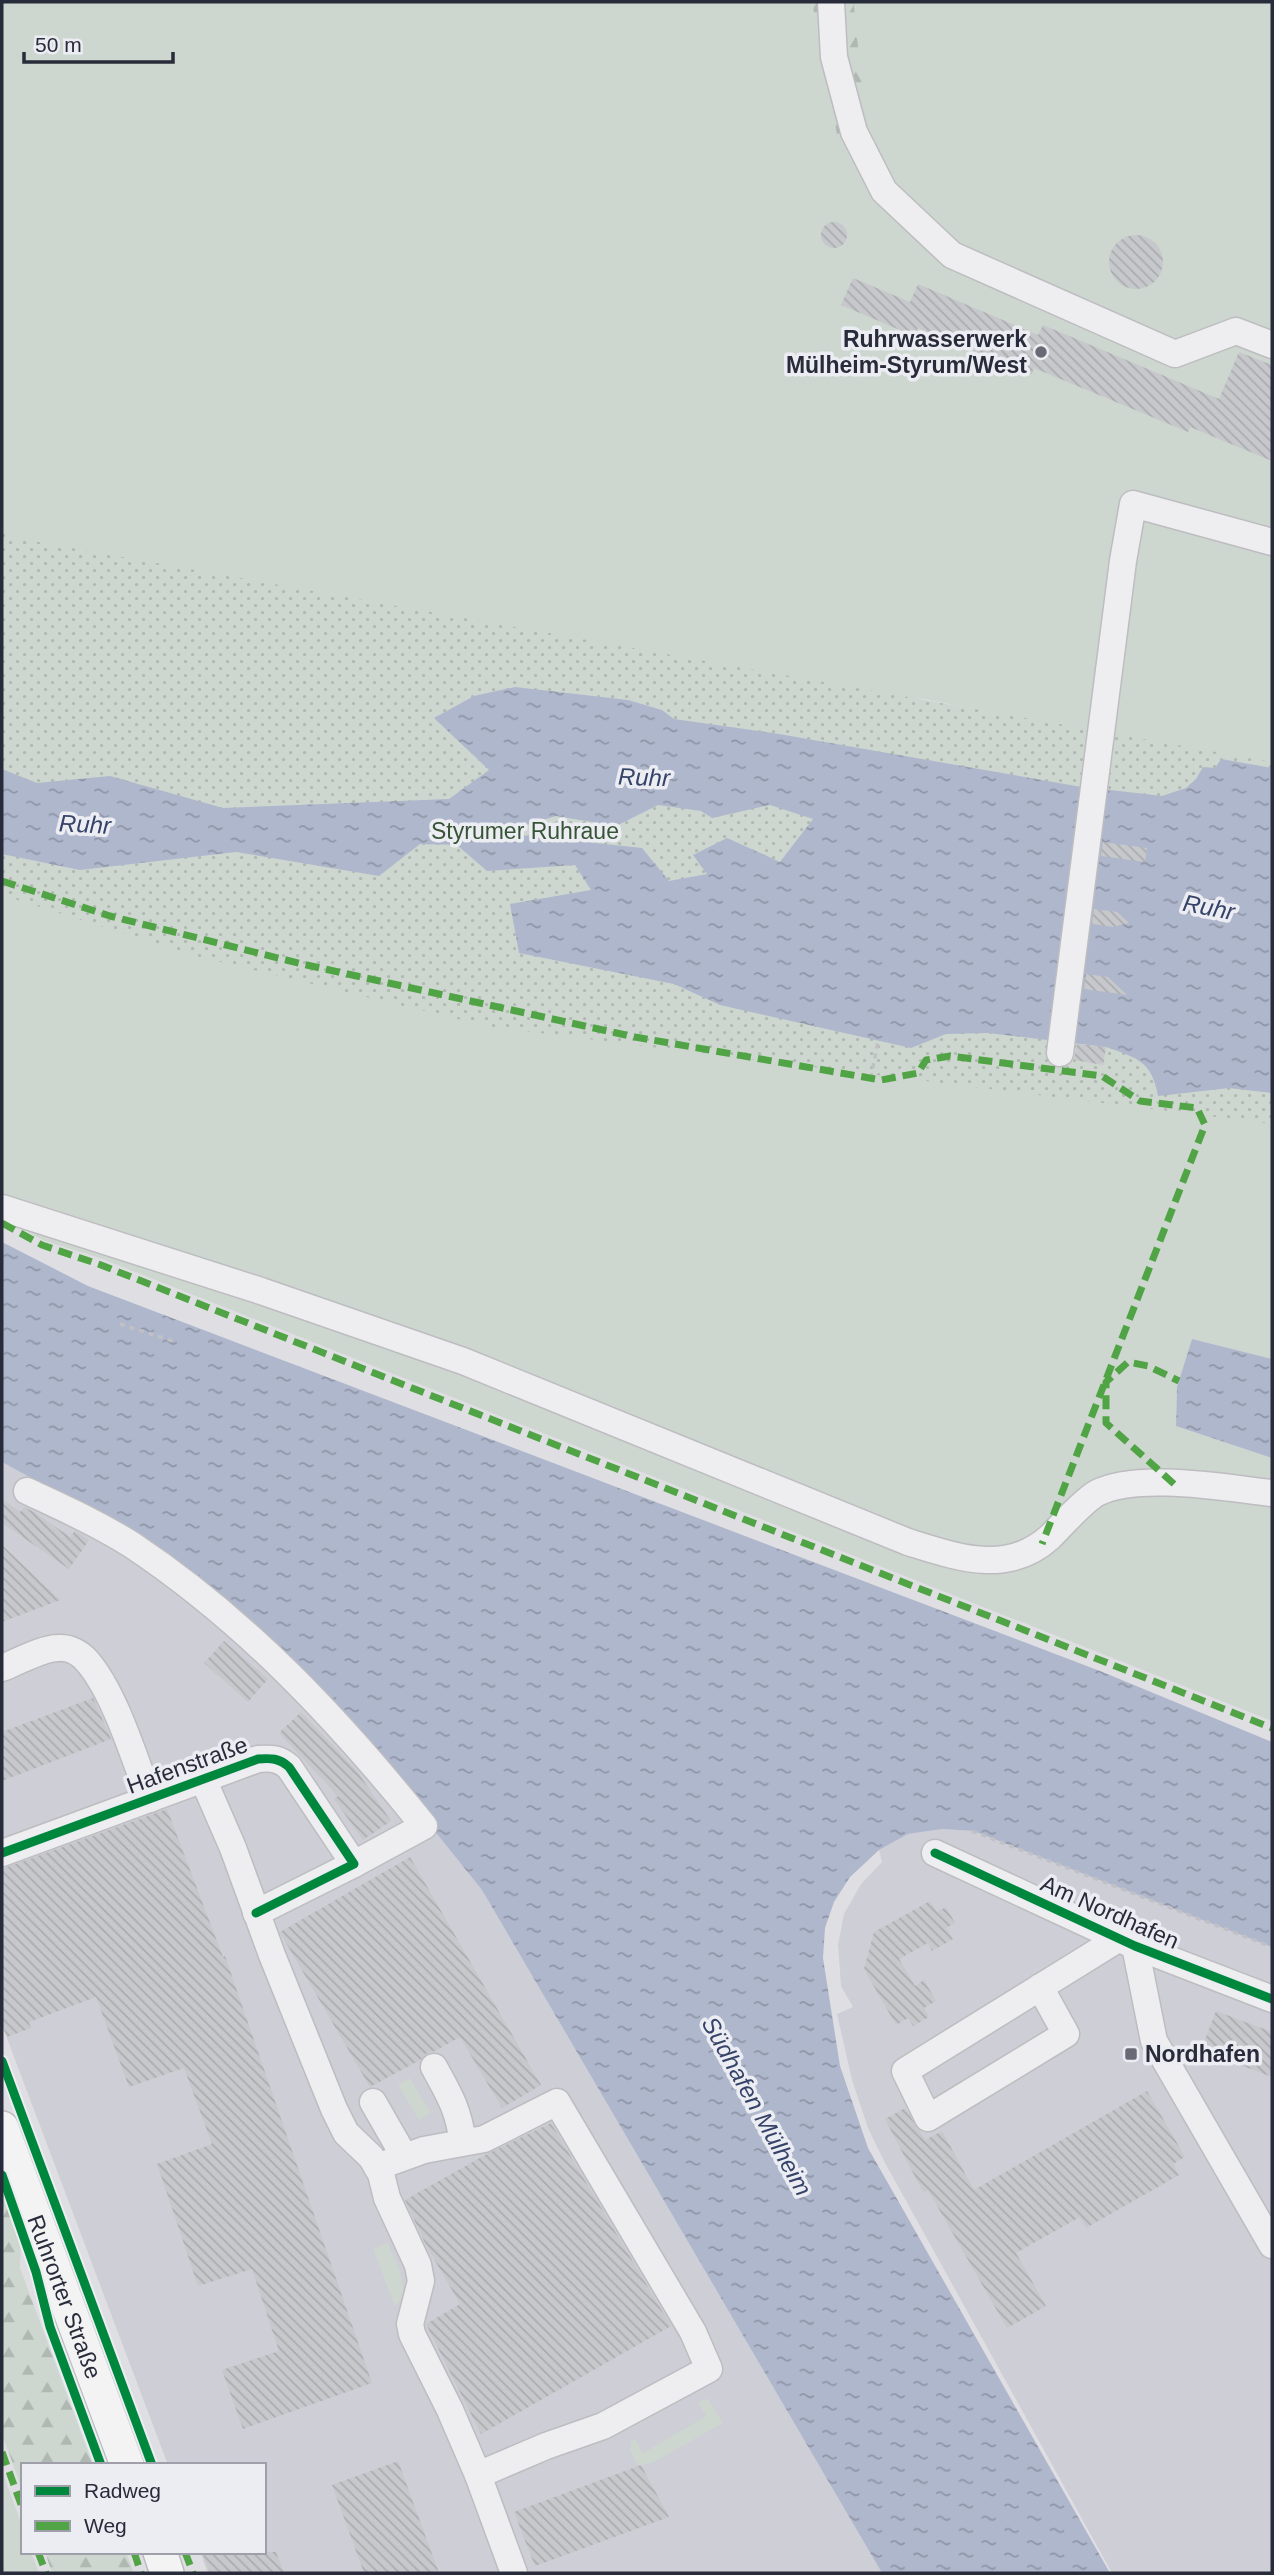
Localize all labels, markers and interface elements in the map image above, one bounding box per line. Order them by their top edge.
scale bar [24,21,173,65]
text: 50 m [35,33,82,56]
place label: Ruhrwasserwerk Mülheim-Styrum/West [786,326,1027,378]
marker: Ruhrwasserwerk Mülheim-Styrum/West [1033,344,1049,360]
water label: Ruhr [618,763,671,791]
water label: Ruhr [58,809,113,839]
park label: Styrumer Ruhraue [431,818,619,844]
water label: Ruhr [1181,889,1238,925]
street label: Hafenstraße [123,1731,251,1799]
street label: Am Nordhafen [1037,1870,1183,1954]
water label: Südhafen Mülheim [697,2012,817,2200]
place label: Nordhafen [1145,2041,1260,2067]
marker: Nordhafen [1123,2046,1139,2062]
street label: Ruhrorter Straße [22,2211,107,2382]
legend [21,2463,266,2554]
text: Radweg [84,2479,161,2502]
text: Weg [84,2514,127,2537]

